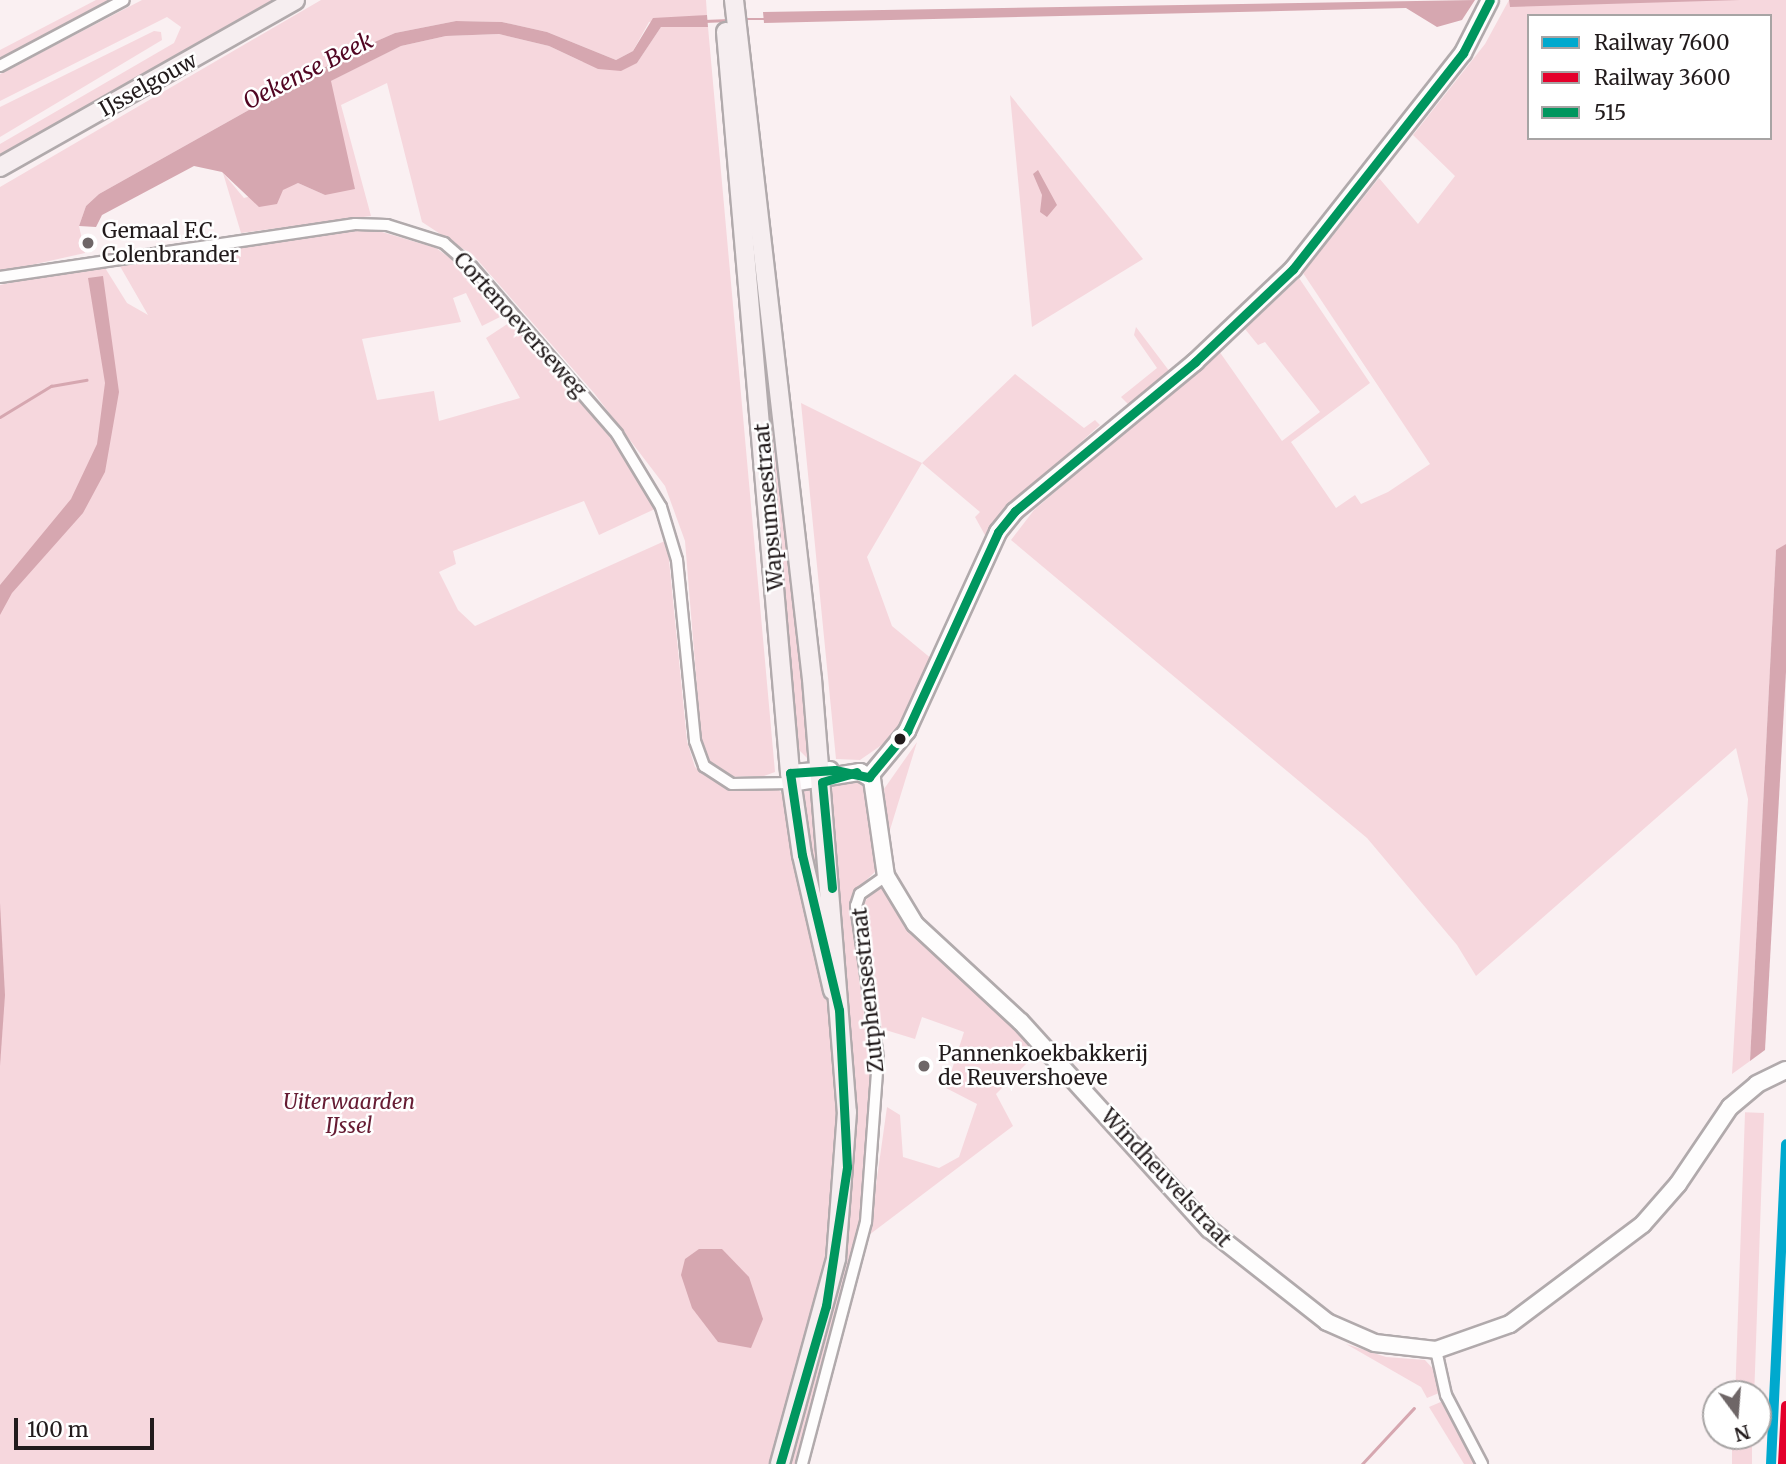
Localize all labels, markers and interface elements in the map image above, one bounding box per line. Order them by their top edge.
legend [1527,14,1772,140]
water label: Oekense Beek [239,27,377,115]
text: Railway 7600 [1594,29,1730,56]
street label: IJsselgouw [95,48,201,122]
text: Railway 3600 [1594,64,1730,91]
text: 515 [1594,99,1626,126]
place label: Gemaal F.C. Colenbrander [102,218,239,268]
marker: Gemaal F.C. Colenbrander [80,235,96,251]
street label: Cortenoeverseweg [448,247,592,403]
street label: Wapsumsestraat [749,422,789,592]
unlabelled marker [893,732,907,746]
street label: Zutphensestraat [847,906,889,1074]
place label: Pannenkoekbakkerij de Reuvershoeve [938,1041,1148,1091]
marker: Pannenkoekbakkerij de Reuvershoeve [916,1058,932,1074]
park label: Uiterwaarden IJssel [283,1089,415,1139]
street label: Windheuvelstraat [1096,1104,1236,1252]
north arrow [1702,1380,1772,1450]
scale bar [18,1404,158,1448]
text: 100 m [27,1416,89,1443]
text: N [1732,1420,1753,1447]

